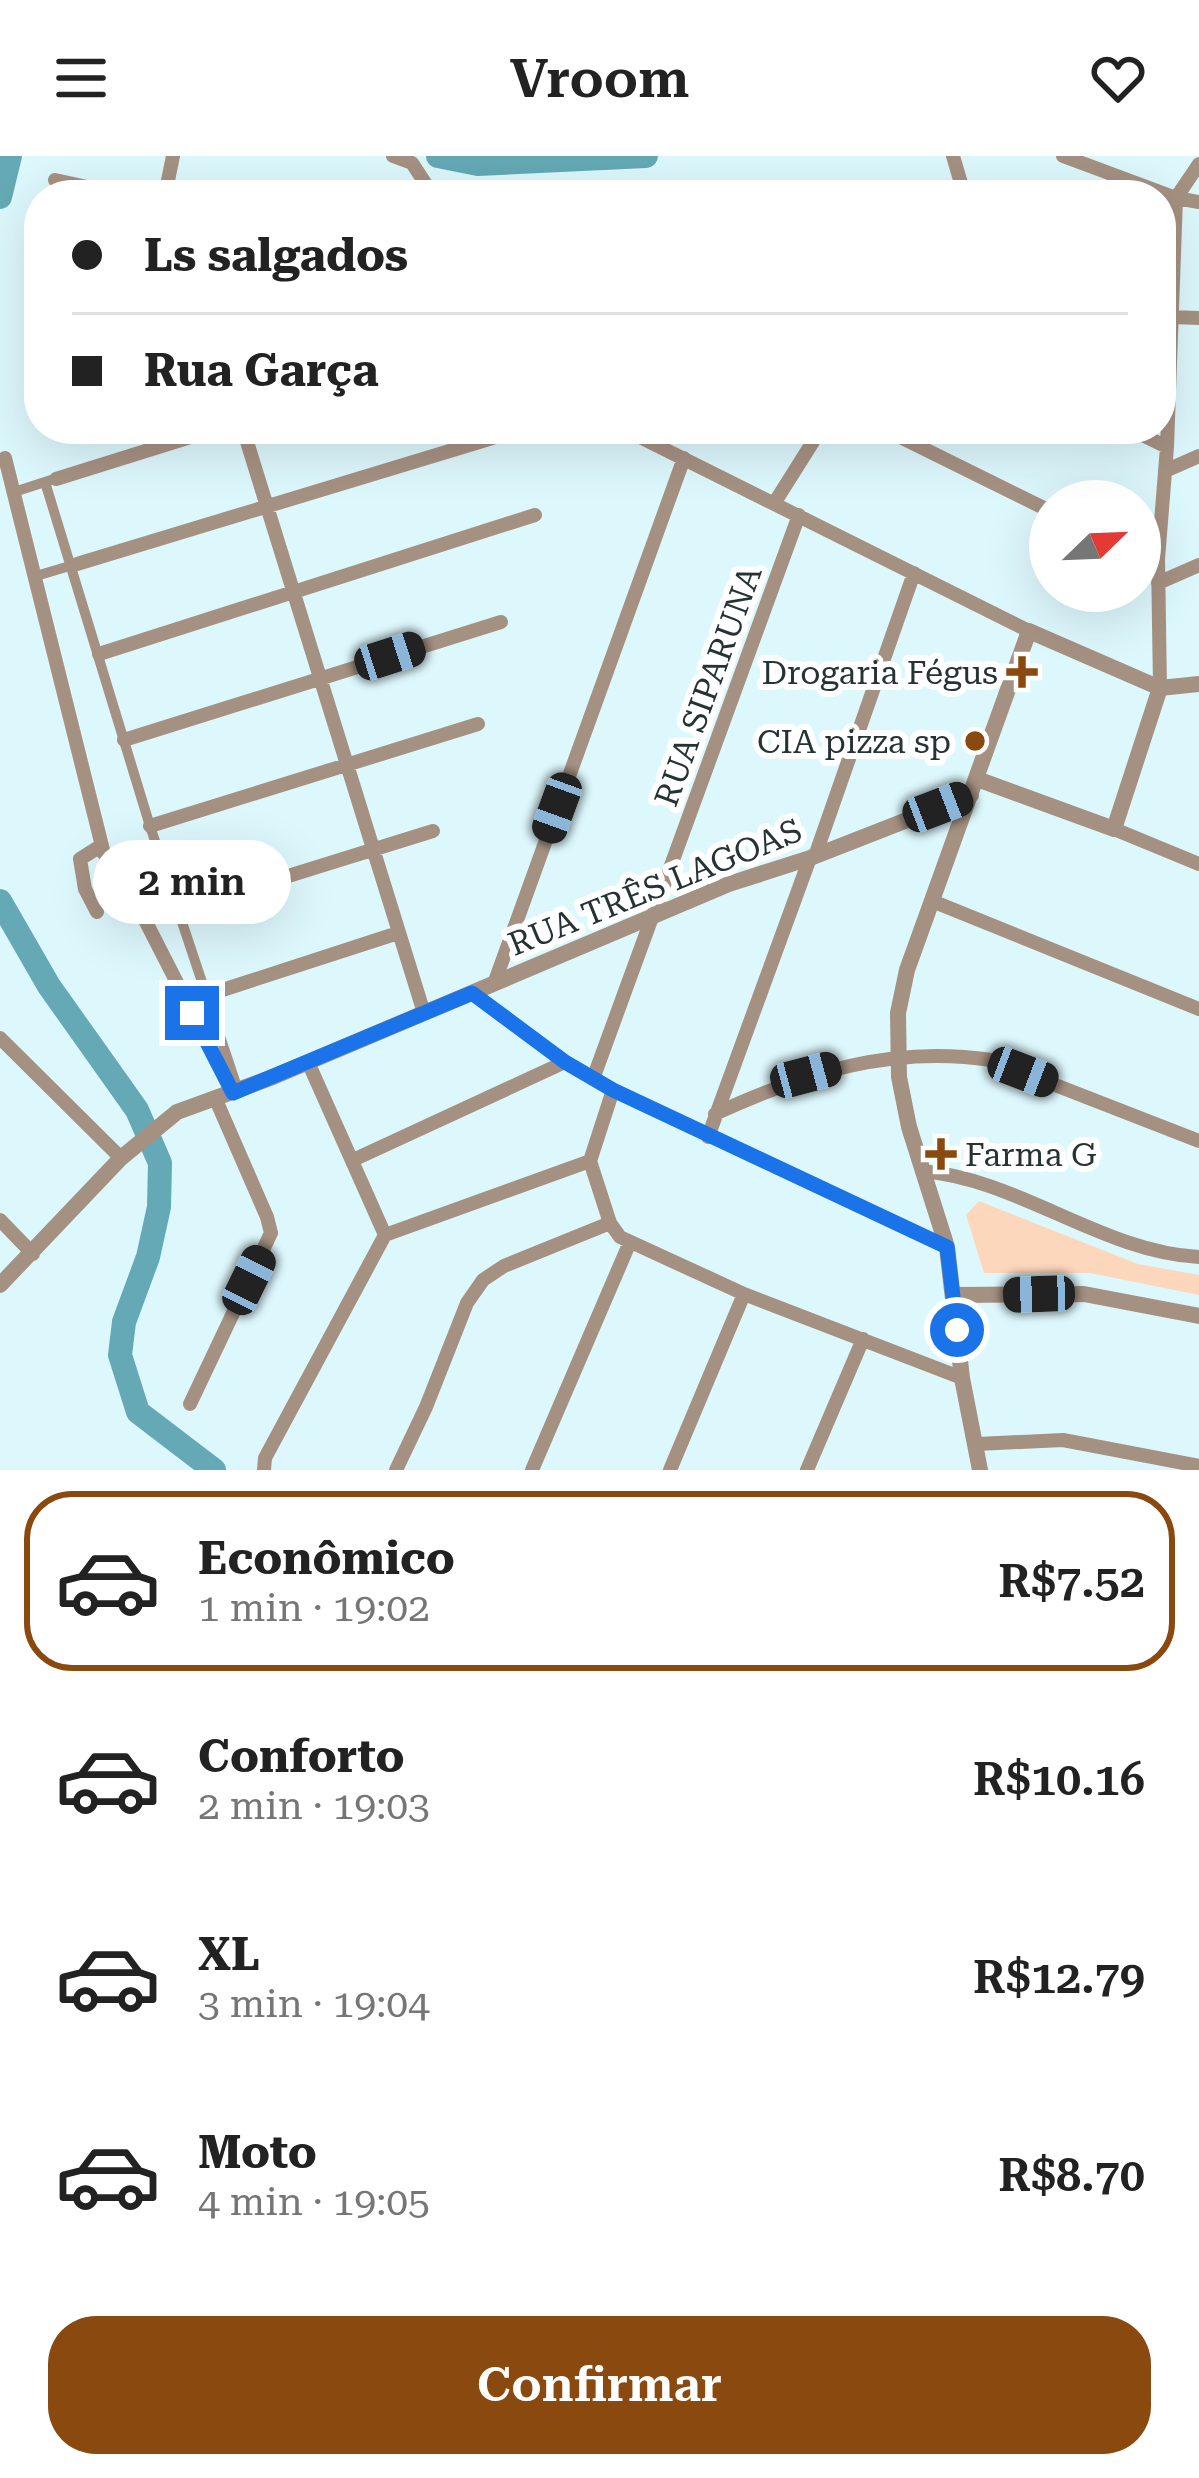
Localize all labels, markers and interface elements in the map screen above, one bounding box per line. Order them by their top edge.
icon: menu [48,45,114,111]
icon: heart [1085,45,1151,111]
text: Vroom [510,47,689,110]
text: Ls salgados [144,229,408,282]
text: Rua Garça [144,344,379,397]
north arrow [1029,480,1161,612]
map controls [1029,480,1161,612]
street label: RUA SIPARUNA [646,561,770,811]
car [350,628,430,684]
place label: Drogaria Fégus [761,653,998,692]
marker: Drogaria Fégus [1009,659,1035,685]
place label: CIA pizza sp [757,722,951,761]
marker: CIA pizza sp [962,728,988,754]
car [528,768,586,848]
car [898,777,978,837]
street label: RUA TRÊS LAGOAS [503,810,807,964]
callout: 2 min [93,839,291,923]
text: 2 min [138,859,246,905]
route end [165,986,219,1040]
car [983,1042,1063,1102]
car [767,1048,845,1102]
place label: Farma G [965,1135,1097,1174]
marker: Farma G [928,1141,954,1167]
car [217,1240,281,1320]
car [1002,1275,1076,1313]
route start [930,1303,984,1357]
icon: car [54,1527,162,1635]
text: Econômico [198,1532,455,1585]
text: R$7.52 [998,1555,1145,1608]
text: 1 min · 19:02 [198,1585,430,1631]
icon: car [54,1725,162,1833]
text: Conforto [198,1730,405,1783]
text: R$10.16 [973,1753,1145,1806]
text: 2 min · 19:03 [198,1783,430,1829]
icon: car [54,1923,162,2031]
text: XL [198,1928,260,1981]
text: R$12.79 [973,1951,1145,2004]
text: 3 min · 19:04 [198,1981,430,2027]
icon: car [54,2121,162,2229]
text: Moto [198,2126,317,2179]
text: R$8.70 [998,2149,1145,2202]
text: 4 min · 19:05 [198,2179,430,2225]
button: Confirmar [48,2316,1151,2454]

